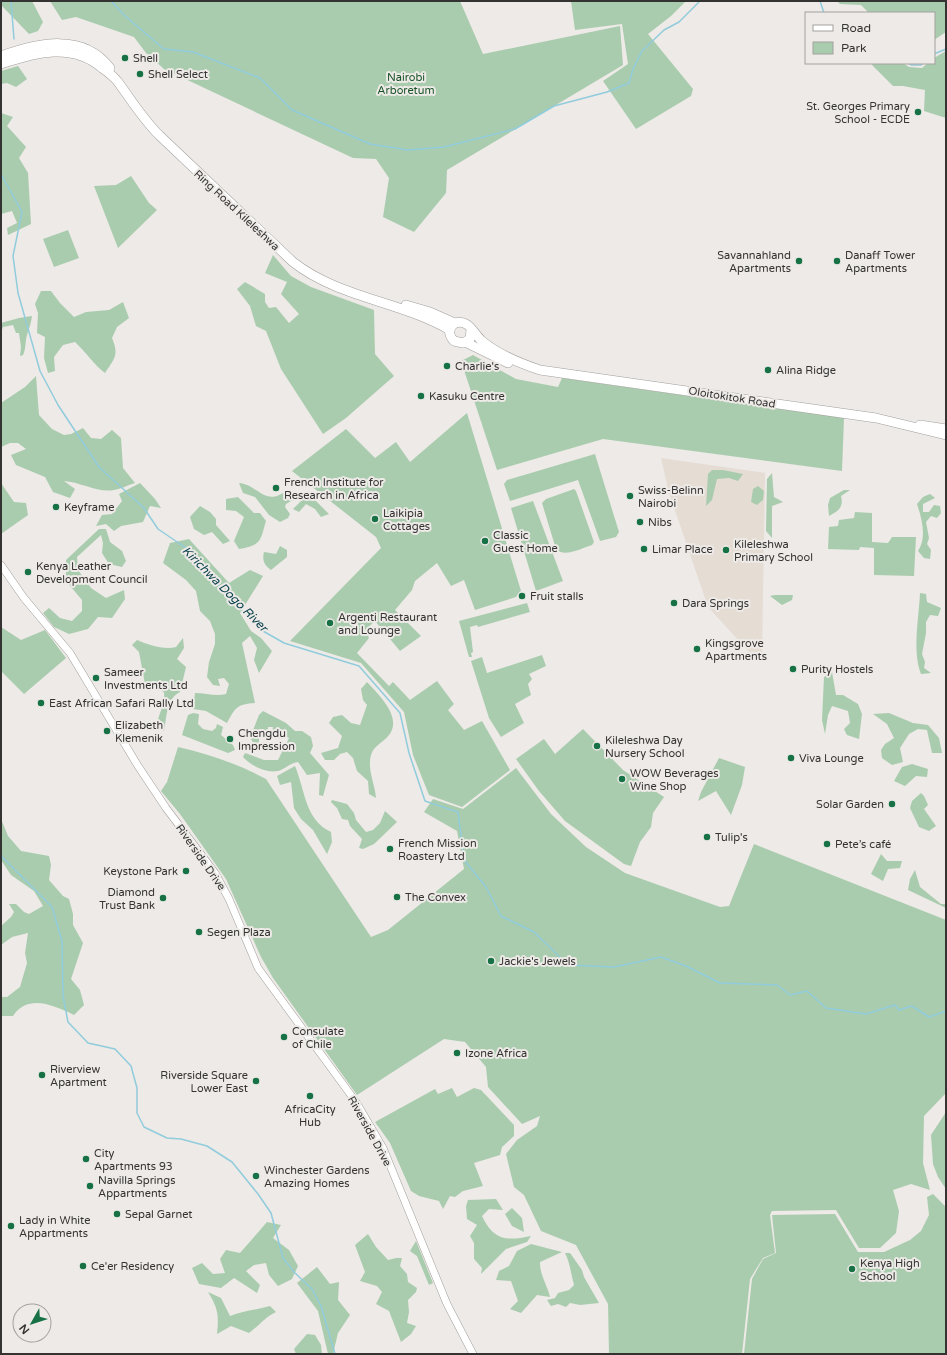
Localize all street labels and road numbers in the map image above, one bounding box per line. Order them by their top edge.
street label: Ring Road Kileleshwa [191,167,282,253]
street label: Oloitokitok Road [688,384,776,411]
street label: Riverside Drive [173,822,228,893]
street label: Riverside Drive [345,1094,394,1168]

